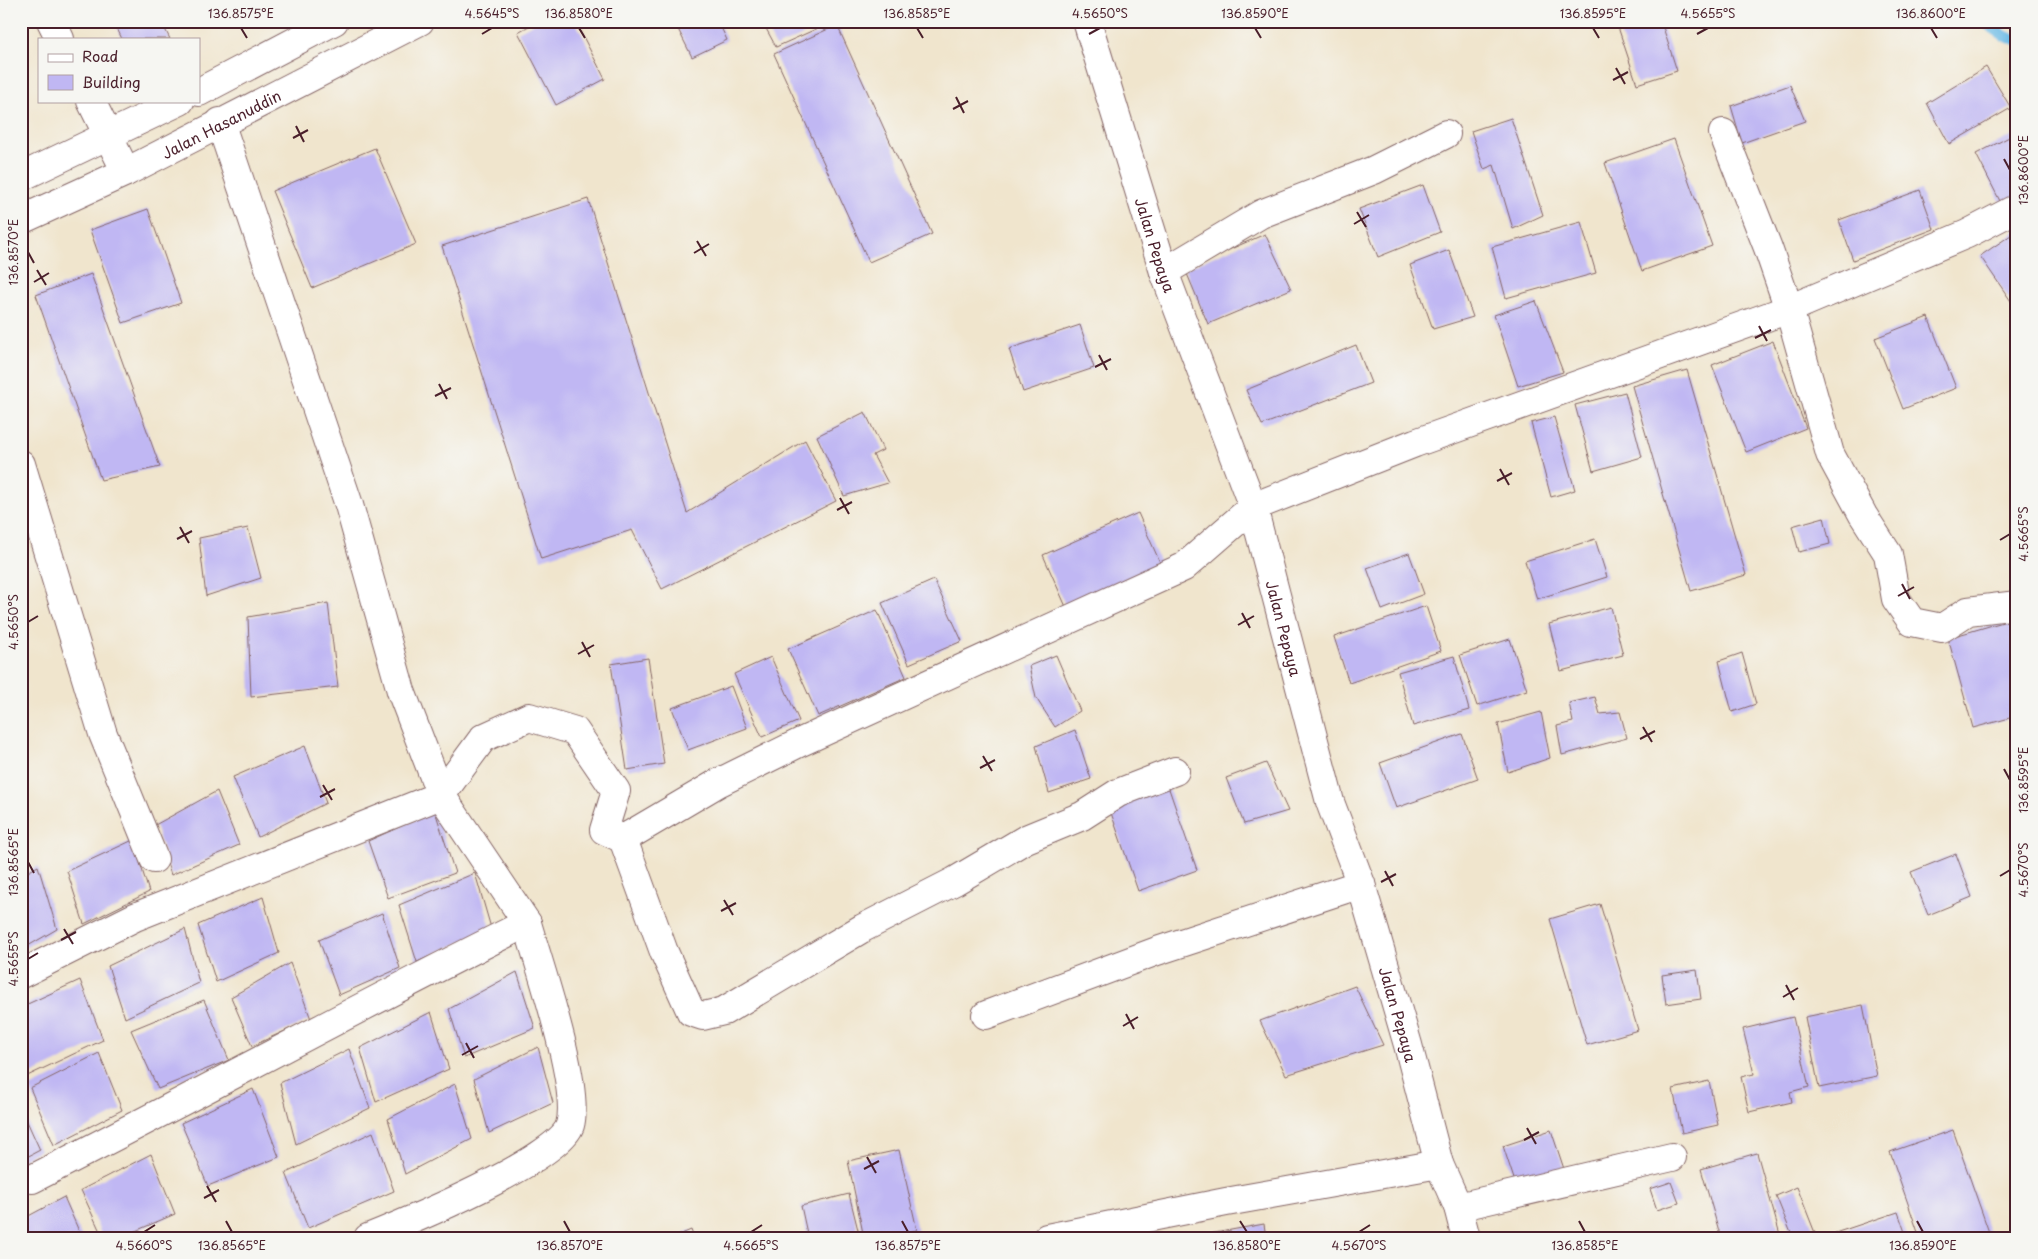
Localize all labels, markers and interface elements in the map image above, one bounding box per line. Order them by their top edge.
text: 136.8575°E [208,4,274,22]
text: 4.5645°S [464,4,520,22]
text: 136.8580°E [545,4,613,22]
text: 136.8585°E [884,4,950,22]
text: 4.5650°S [1072,4,1128,22]
text: 136.8590°E [1221,4,1289,22]
text: 136.8595°E [1560,4,1626,22]
text: 4.5655°S [1680,4,1736,22]
text: 136.8600°E [1896,4,1966,22]
legend [38,38,200,102]
text: Road [82,44,118,67]
text: Building [82,70,141,93]
street label: Jalan Hasanuddin [157,83,285,164]
text: 136.8600°E [2014,135,2032,205]
street label: Jalan Pepaya [1130,194,1182,296]
text: 136.8570°E [4,219,22,285]
text: 4.5665°S [2014,506,2032,562]
street label: Jalan Pepaya [1261,578,1308,679]
text: 4.5650°S [4,594,22,650]
text: 136.8595°E [2014,747,2032,813]
text: 136.8565°E [4,828,22,896]
text: 4.5670°S [2014,842,2032,898]
text: 4.5655°S [4,931,22,987]
street label: Jalan Pepaya [1374,964,1424,1065]
text: 4.5660°S [116,1236,172,1254]
text: 136.8565°E [198,1236,266,1254]
text: 136.8570°E [537,1236,603,1254]
text: 4.5665°S [723,1236,779,1254]
text: 136.8575°E [875,1236,941,1254]
text: 136.8580°E [1213,1236,1281,1254]
text: 4.5670°S [1331,1236,1387,1254]
text: 136.8585°E [1552,1236,1618,1254]
text: 136.8590°E [1889,1236,1957,1254]

